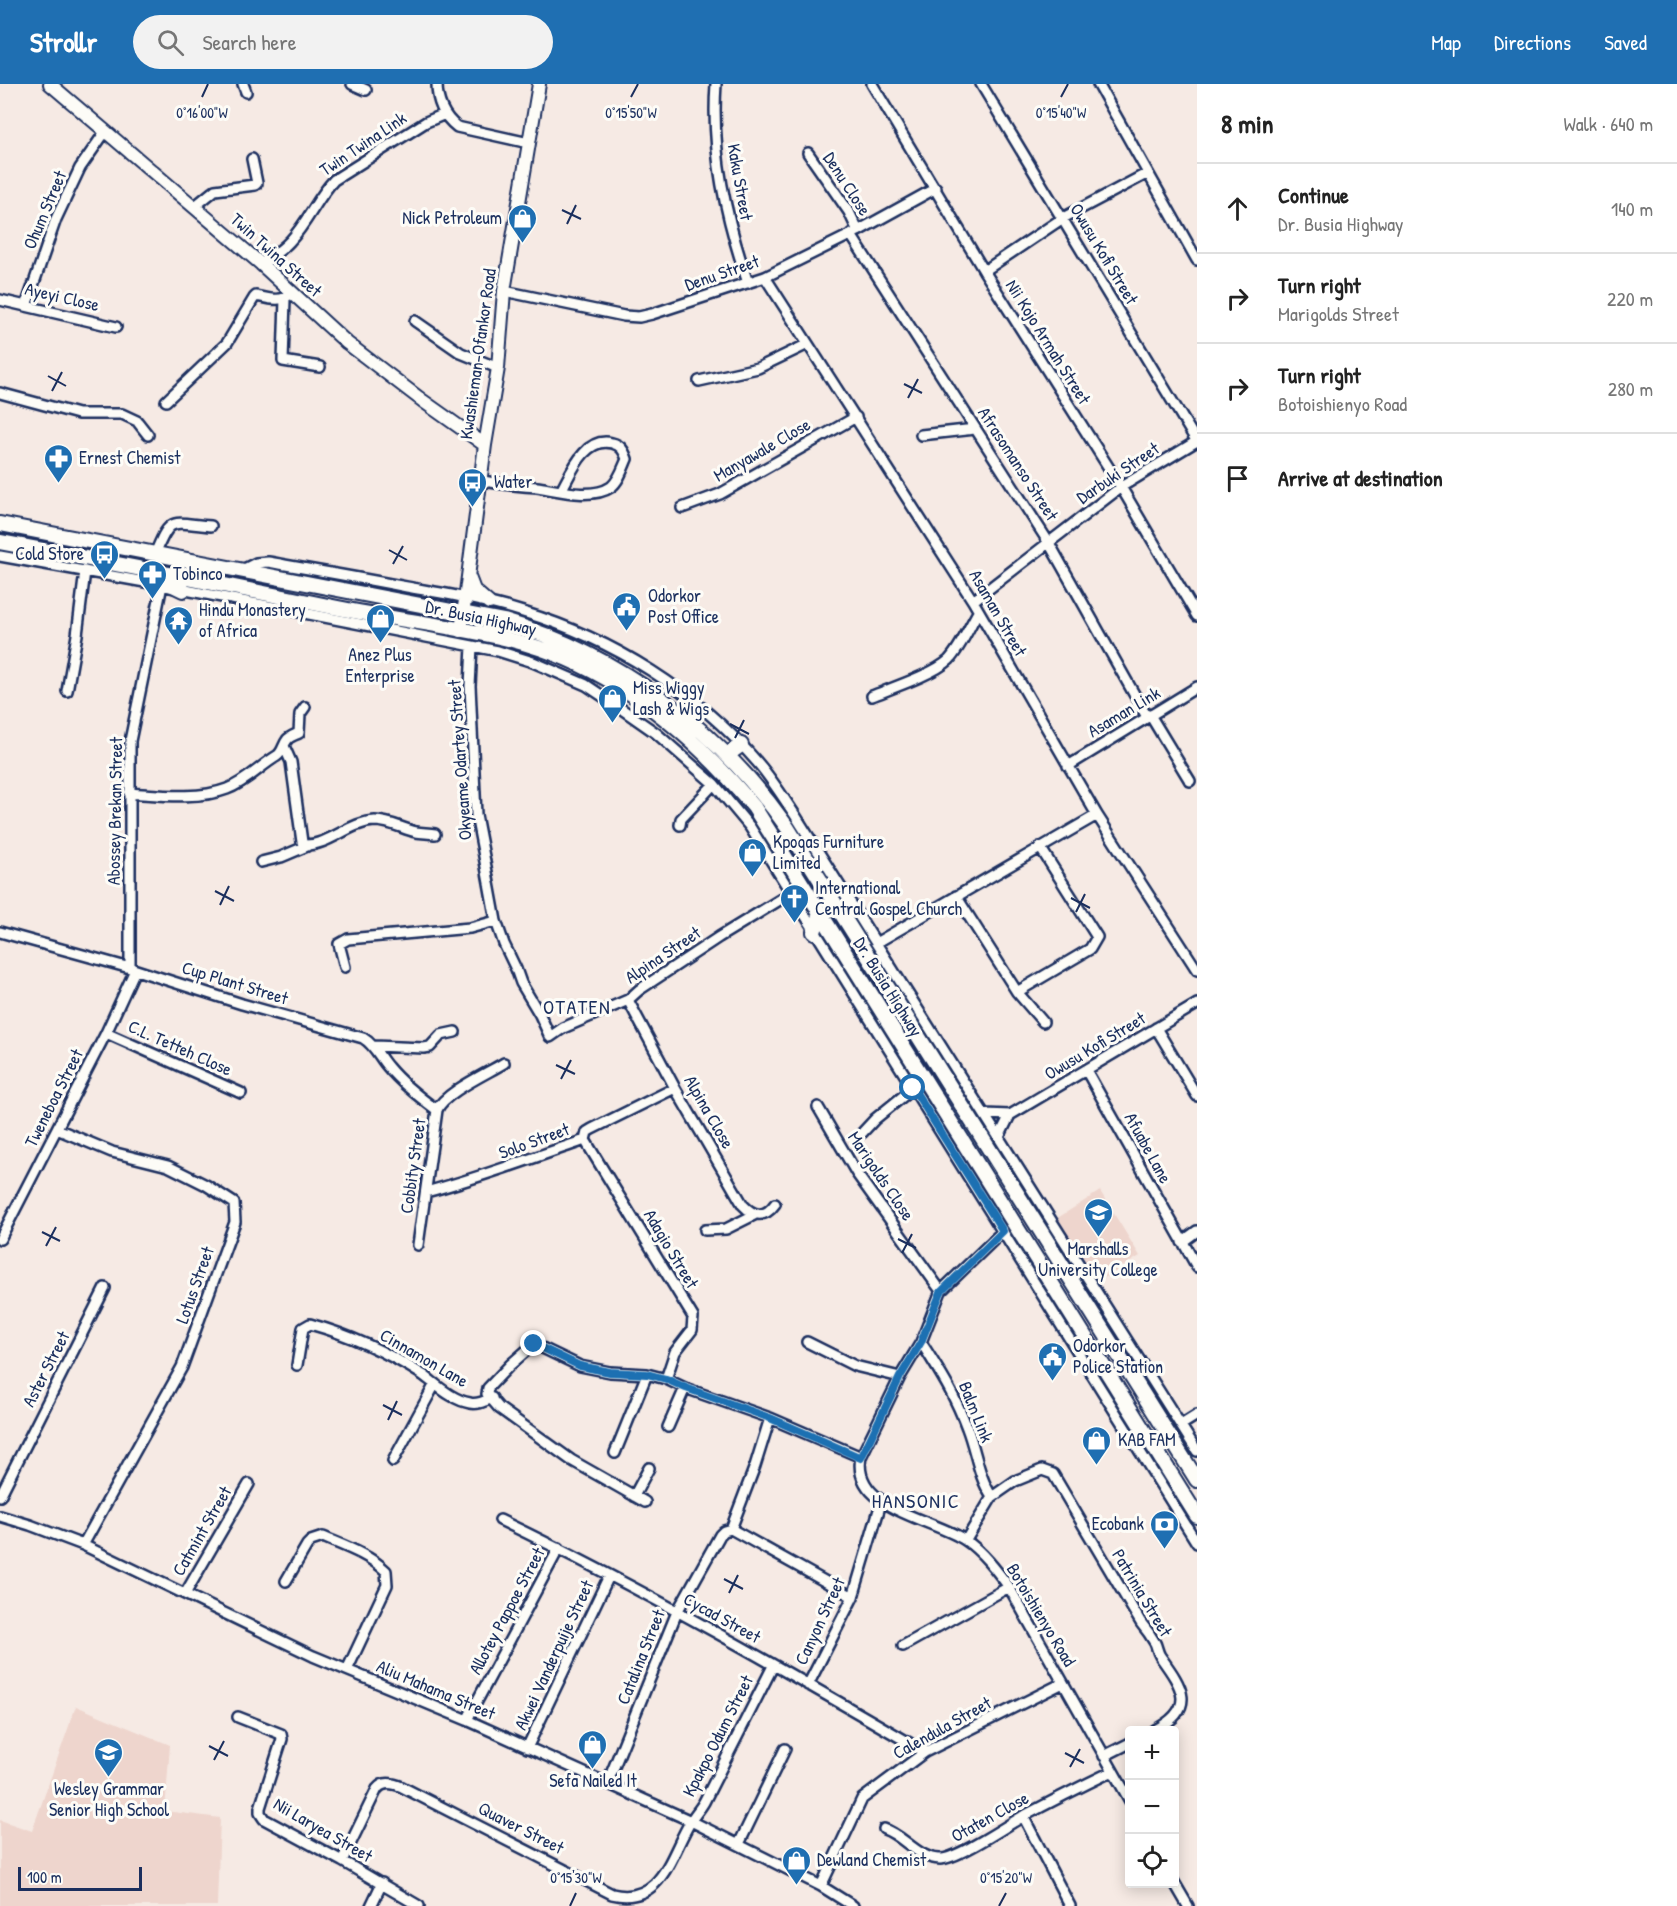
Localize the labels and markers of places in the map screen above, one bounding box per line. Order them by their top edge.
shop icon: Nick Petroleum [507,202,539,244]
place label: Nick Petroleum [402,205,502,230]
pharmacy icon: Ernest Chemist [42,442,74,484]
place label: Ernest Chemist [79,445,181,470]
bus stop icon: Water [457,466,489,508]
place label: Water [494,469,532,494]
bus stop icon: Cold Store [89,538,121,580]
place label: Cold Store [15,541,84,566]
pharmacy icon: Tobinco [136,558,168,600]
place label: Tobinco [173,561,223,586]
place label: Odorkor Post Office [648,583,719,629]
public building icon: Odorkor Post Office [611,590,643,632]
place label: Hindu Monastery of Africa [199,597,306,643]
shop icon: Anez Plus Enterprise [364,602,396,644]
temple icon: Hindu Monastery of Africa [162,604,194,646]
place label: Anez Plus Enterprise [345,642,415,688]
place label: Miss Wiggy Lash & Wigs [633,675,709,721]
shop icon: Miss Wiggy Lash & Wigs [596,682,628,724]
place label: Kpogas Furniture Limited [773,829,884,875]
shop icon: Kpogas Furniture Limited [736,836,768,878]
place label: International Central Gospel Church [815,875,962,921]
church icon: International Central Gospel Church [778,882,810,924]
school or university icon: Marshalls University College [1082,1196,1114,1238]
place label: Marshalls University College [1038,1236,1158,1282]
place label: Odorkor Police Station [1073,1333,1163,1379]
public building icon: Odorkor Police Station [1036,1340,1068,1382]
shop icon: KAB FAM [1081,1424,1113,1466]
place label: KAB FAM [1118,1427,1176,1452]
bank icon: Ecobank [1149,1508,1181,1550]
place label: Ecobank [1092,1511,1145,1536]
shop icon: Sefa Nailed It [577,1728,609,1770]
school or university icon: Wesley Grammar Senior High School [93,1736,125,1778]
place label: Sefa Nailed It [549,1768,637,1793]
place label: Wesley Grammar Senior High School [49,1776,169,1822]
shop icon: Dewland Chemist [780,1844,812,1886]
place label: Dewland Chemist [817,1847,927,1872]

